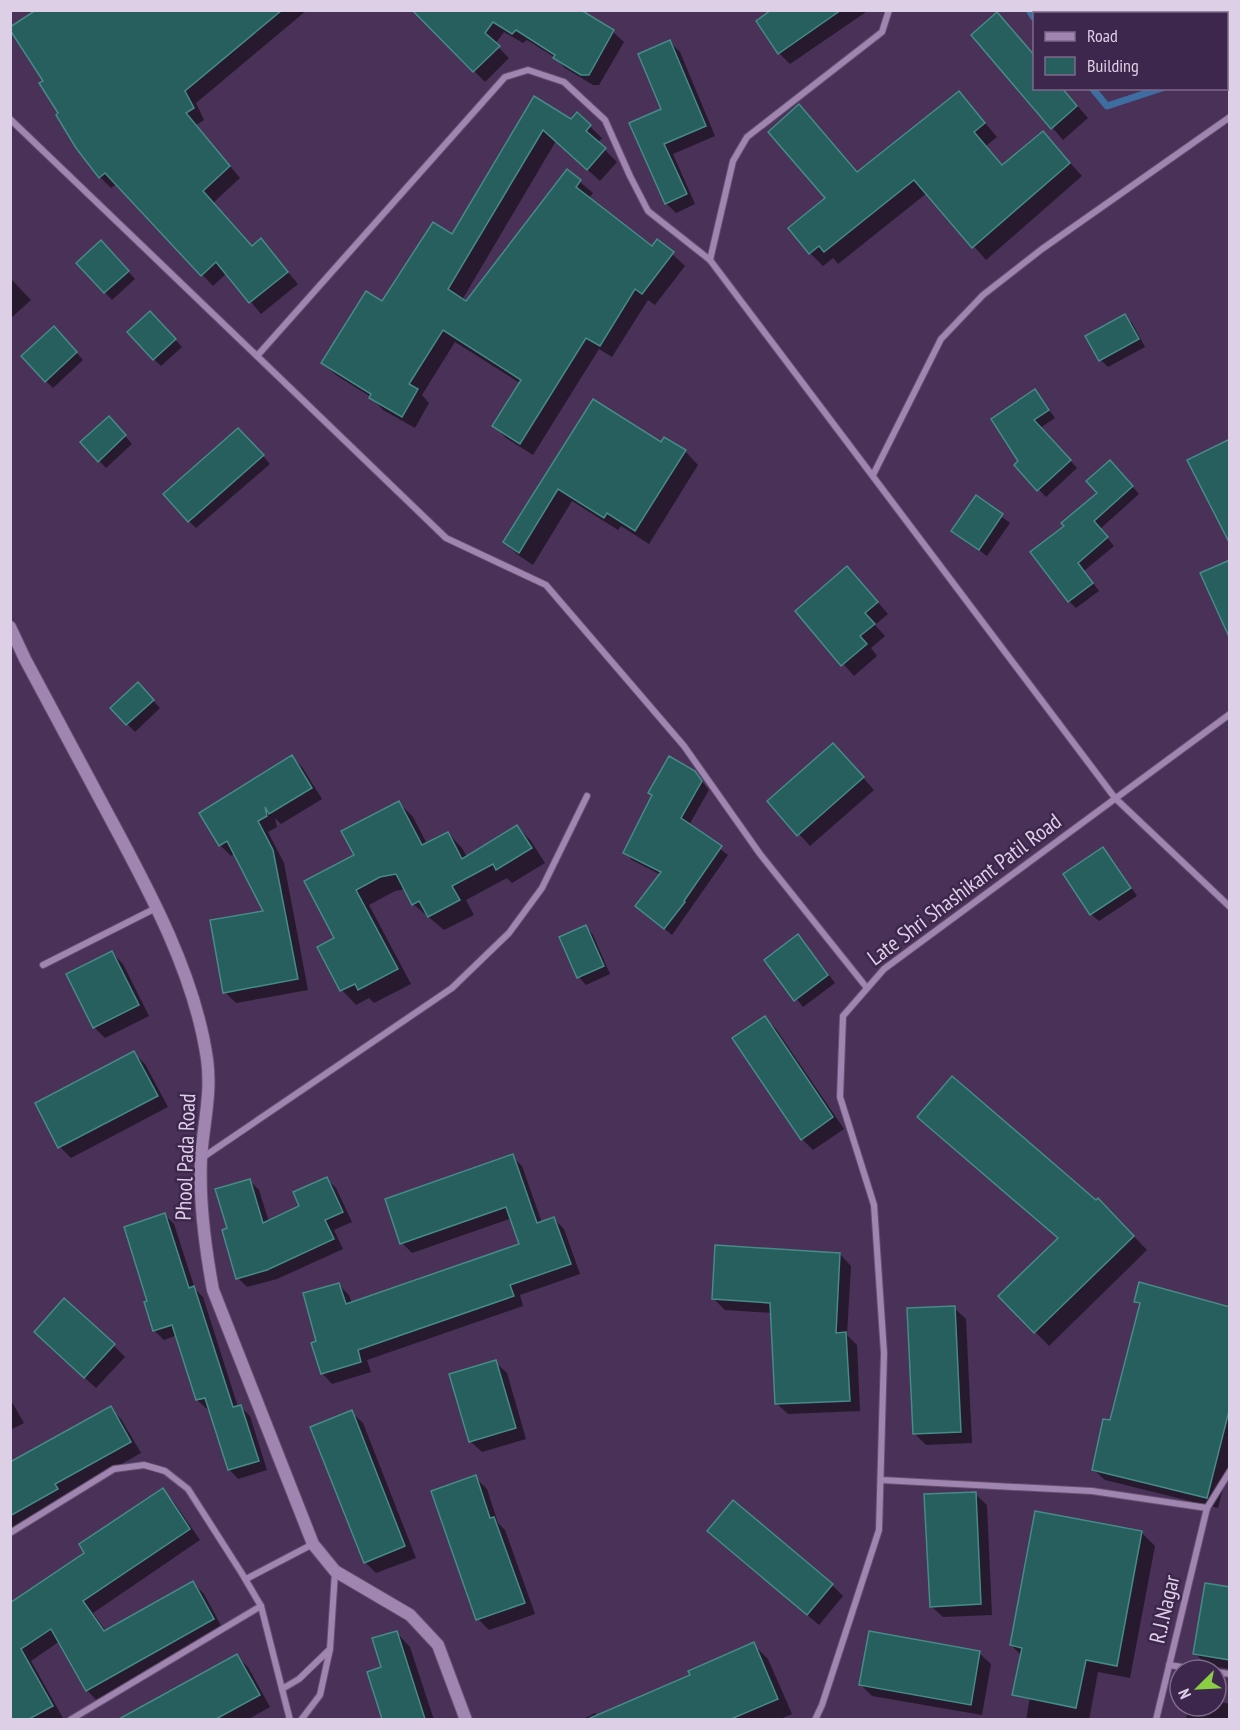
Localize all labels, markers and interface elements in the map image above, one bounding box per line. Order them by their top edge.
legend [1033,12,1228,90]
text: Road [1087,24,1118,47]
text: Building [1087,54,1139,77]
street label: Late Shri Shashikant Patil Road [862,807,1066,971]
street label: Phool Pada Road [169,1093,201,1221]
street label: R.J.Nagar [1143,1572,1185,1646]
north arrow [1168,1658,1228,1718]
text: N [1173,1686,1195,1702]

